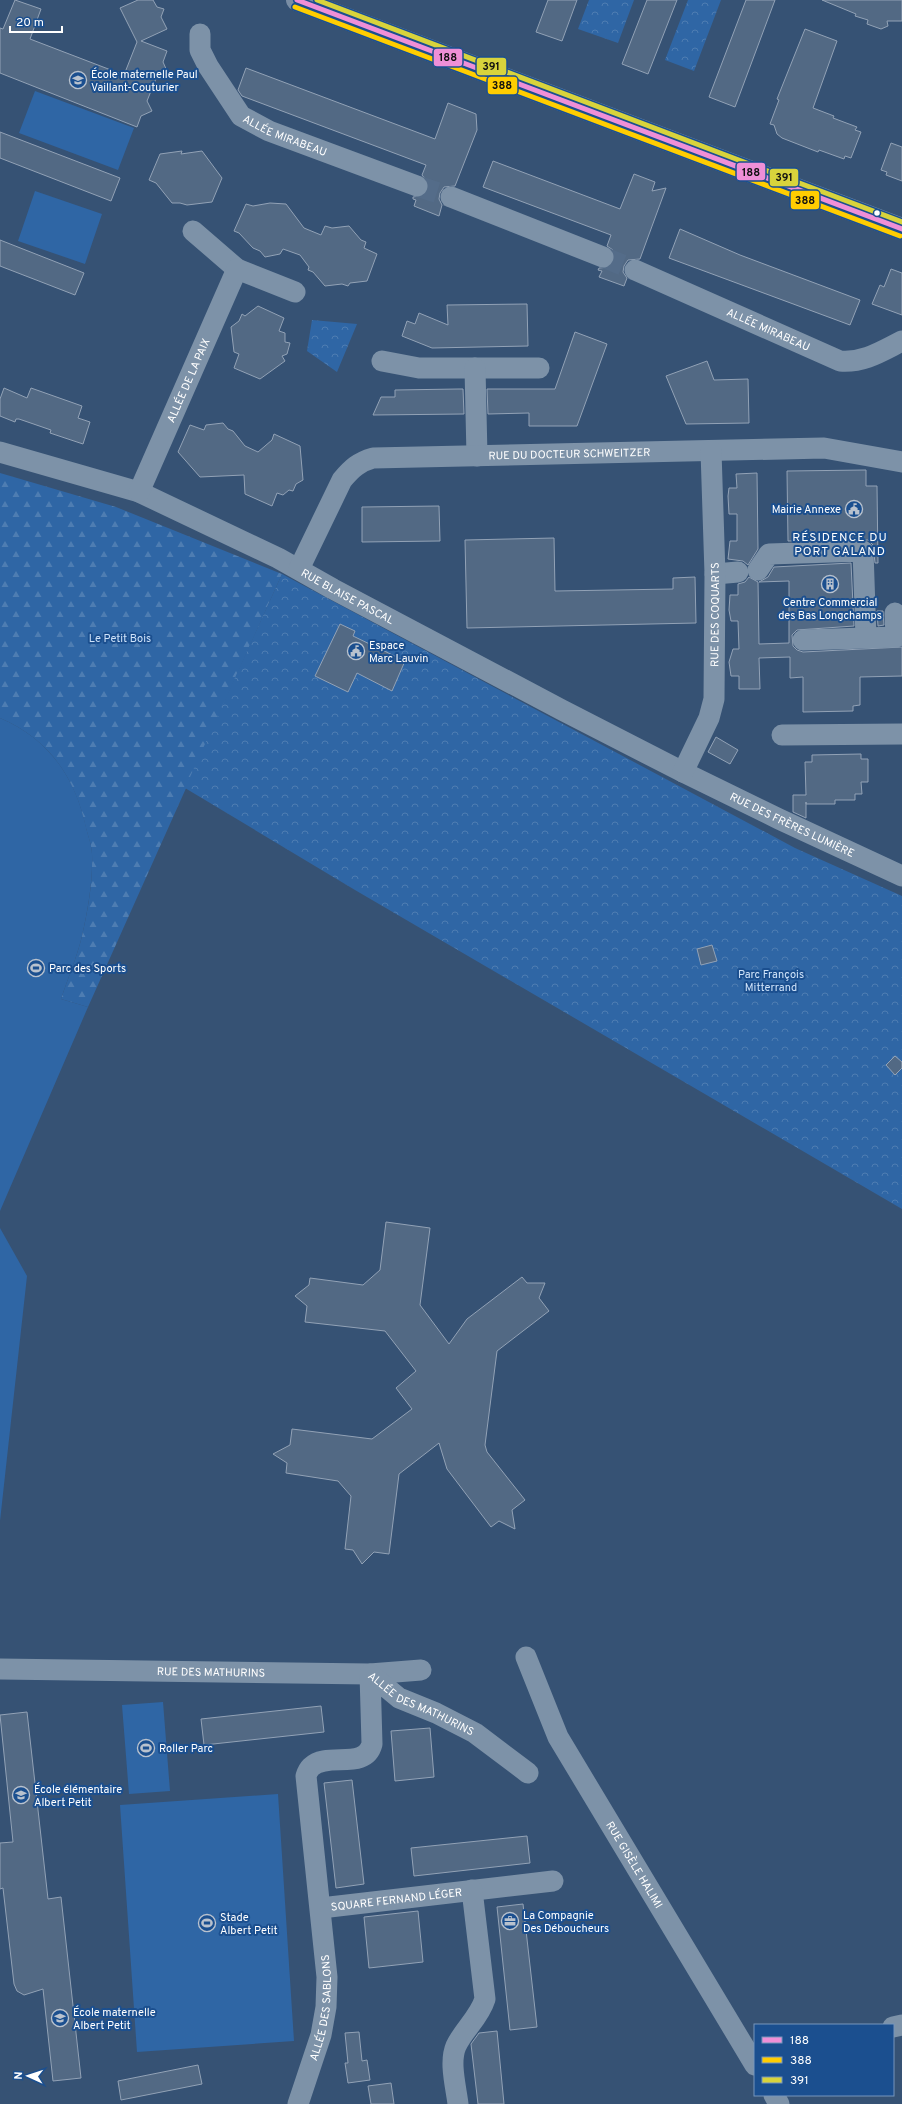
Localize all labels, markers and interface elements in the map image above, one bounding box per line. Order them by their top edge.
scale bar [10,8,62,34]
text: 20 m [16,15,44,31]
line badge: 188 [433,48,463,67]
text: 188 [439,51,457,65]
line badge: 391 [476,57,507,76]
text: 391 [482,60,500,74]
place label: École maternelle Paul Vaillant-Couturier [91,67,198,95]
school or university icon: École maternelle Paul Vaillant-Couturier [68,70,88,90]
line badge: 388 [487,76,518,95]
text: 388 [492,79,512,93]
street label: ALLÉE MIRABEAU [240,112,329,160]
line badge: 188 [736,162,766,181]
text: 188 [742,166,760,180]
line badge: 391 [769,168,799,187]
text: 391 [775,171,793,185]
line badge: 388 [790,190,820,210]
text: 388 [795,194,815,208]
unlabelled marker [872,208,882,218]
street label: ALLÉE MIRABEAU [724,306,812,355]
street label: ALLÉE DE LA PAIX [164,336,214,425]
street label: RUE DU DOCTEUR SCHWEITZER [488,446,651,463]
public building icon: Mairie Annexe [844,499,864,519]
place label: Mairie Annexe [772,503,841,517]
district label: RÉSIDENCE DU PORT GALAND [792,530,888,560]
street label: RUE DES COQUARTS [708,562,723,667]
street label: RUE BLAISE PASCAL [298,566,396,628]
building icon: Centre Commercial des Bas Longchamps [820,574,840,594]
place label: Centre Commercial des Bas Longchamps [778,596,882,623]
park label: Le Petit Bois [89,632,151,646]
place label: Espace Marc Lauvin [369,639,428,666]
public building icon: Espace Marc Lauvin [346,641,366,661]
street label: RUE DES FRÈRES LUMIÈRE [727,790,856,861]
sports icon: Parc des Sports [26,958,46,978]
place label: Parc des Sports [49,962,126,976]
park label: Parc François Mitterrand [738,968,804,995]
street label: RUE DES MATHURINS [157,1665,265,1681]
street label: ALLÉE DES MATHURINS [365,1669,476,1739]
sports icon: Roller Parc [136,1738,156,1758]
place label: Roller Parc [159,1742,213,1756]
place label: École élémentaire Albert Petit [34,1782,122,1810]
school or university icon: École élémentaire Albert Petit [11,1785,31,1805]
street label: RUE GISÈLE HALIMI [602,1819,665,1911]
street label: SQUARE FERNAND LÉGER [330,1886,463,1915]
place label: La Compagnie Des Déboucheurs [523,1909,609,1936]
place label: Stade Albert Petit [220,1911,278,1938]
office icon: La Compagnie Des Déboucheurs [500,1911,520,1931]
sports icon: Stade Albert Petit [197,1913,217,1933]
street label: ALLÉE DES SABLONS [307,1954,335,2063]
place label: École maternelle Albert Petit [73,2005,156,2033]
school or university icon: École maternelle Albert Petit [50,2008,70,2028]
legend [754,2024,894,2096]
text: 188 [790,2033,809,2049]
text: 388 [790,2053,812,2069]
north arrow [8,2056,48,2096]
text: N [12,2071,26,2080]
text: 391 [790,2073,809,2089]

